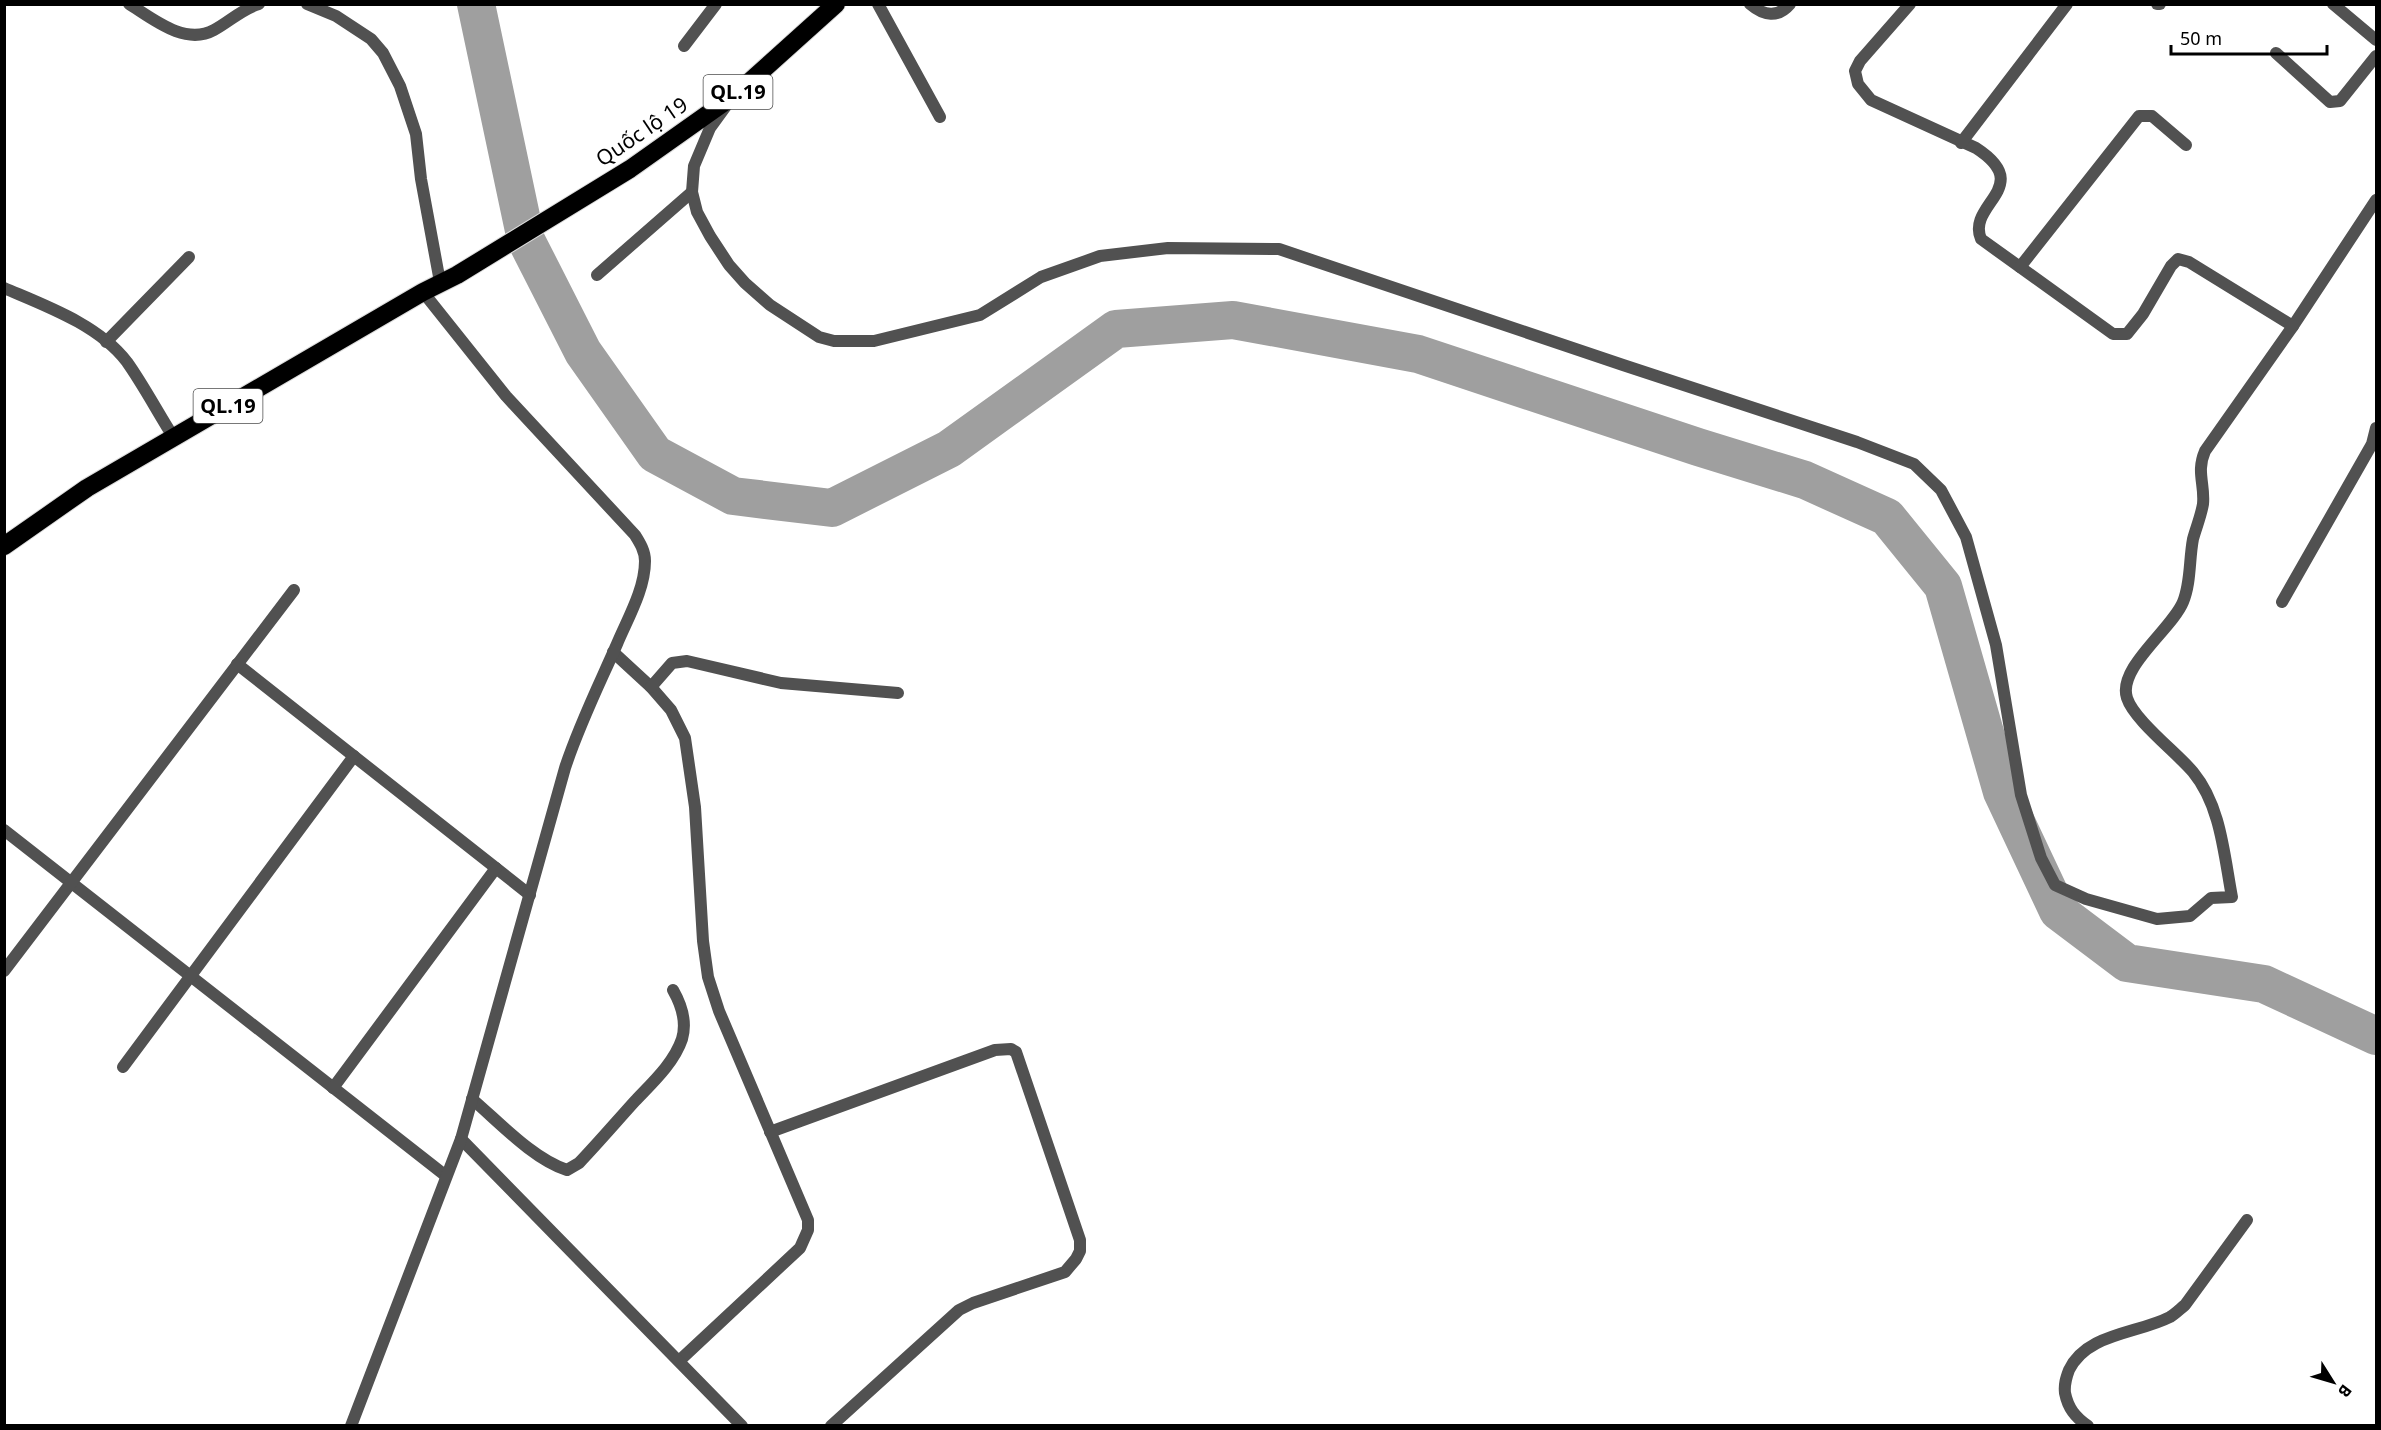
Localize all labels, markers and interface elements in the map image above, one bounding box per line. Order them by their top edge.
scale bar [2171,18,2327,56]
text: 50 m [2180,26,2222,50]
road number: QL.19 [704,75,772,109]
street label: Quốc lộ 19 [590,90,693,172]
road number: QL.19 [194,389,262,423]
north arrow [2303,1352,2363,1412]
text: B [2333,1380,2357,1402]

